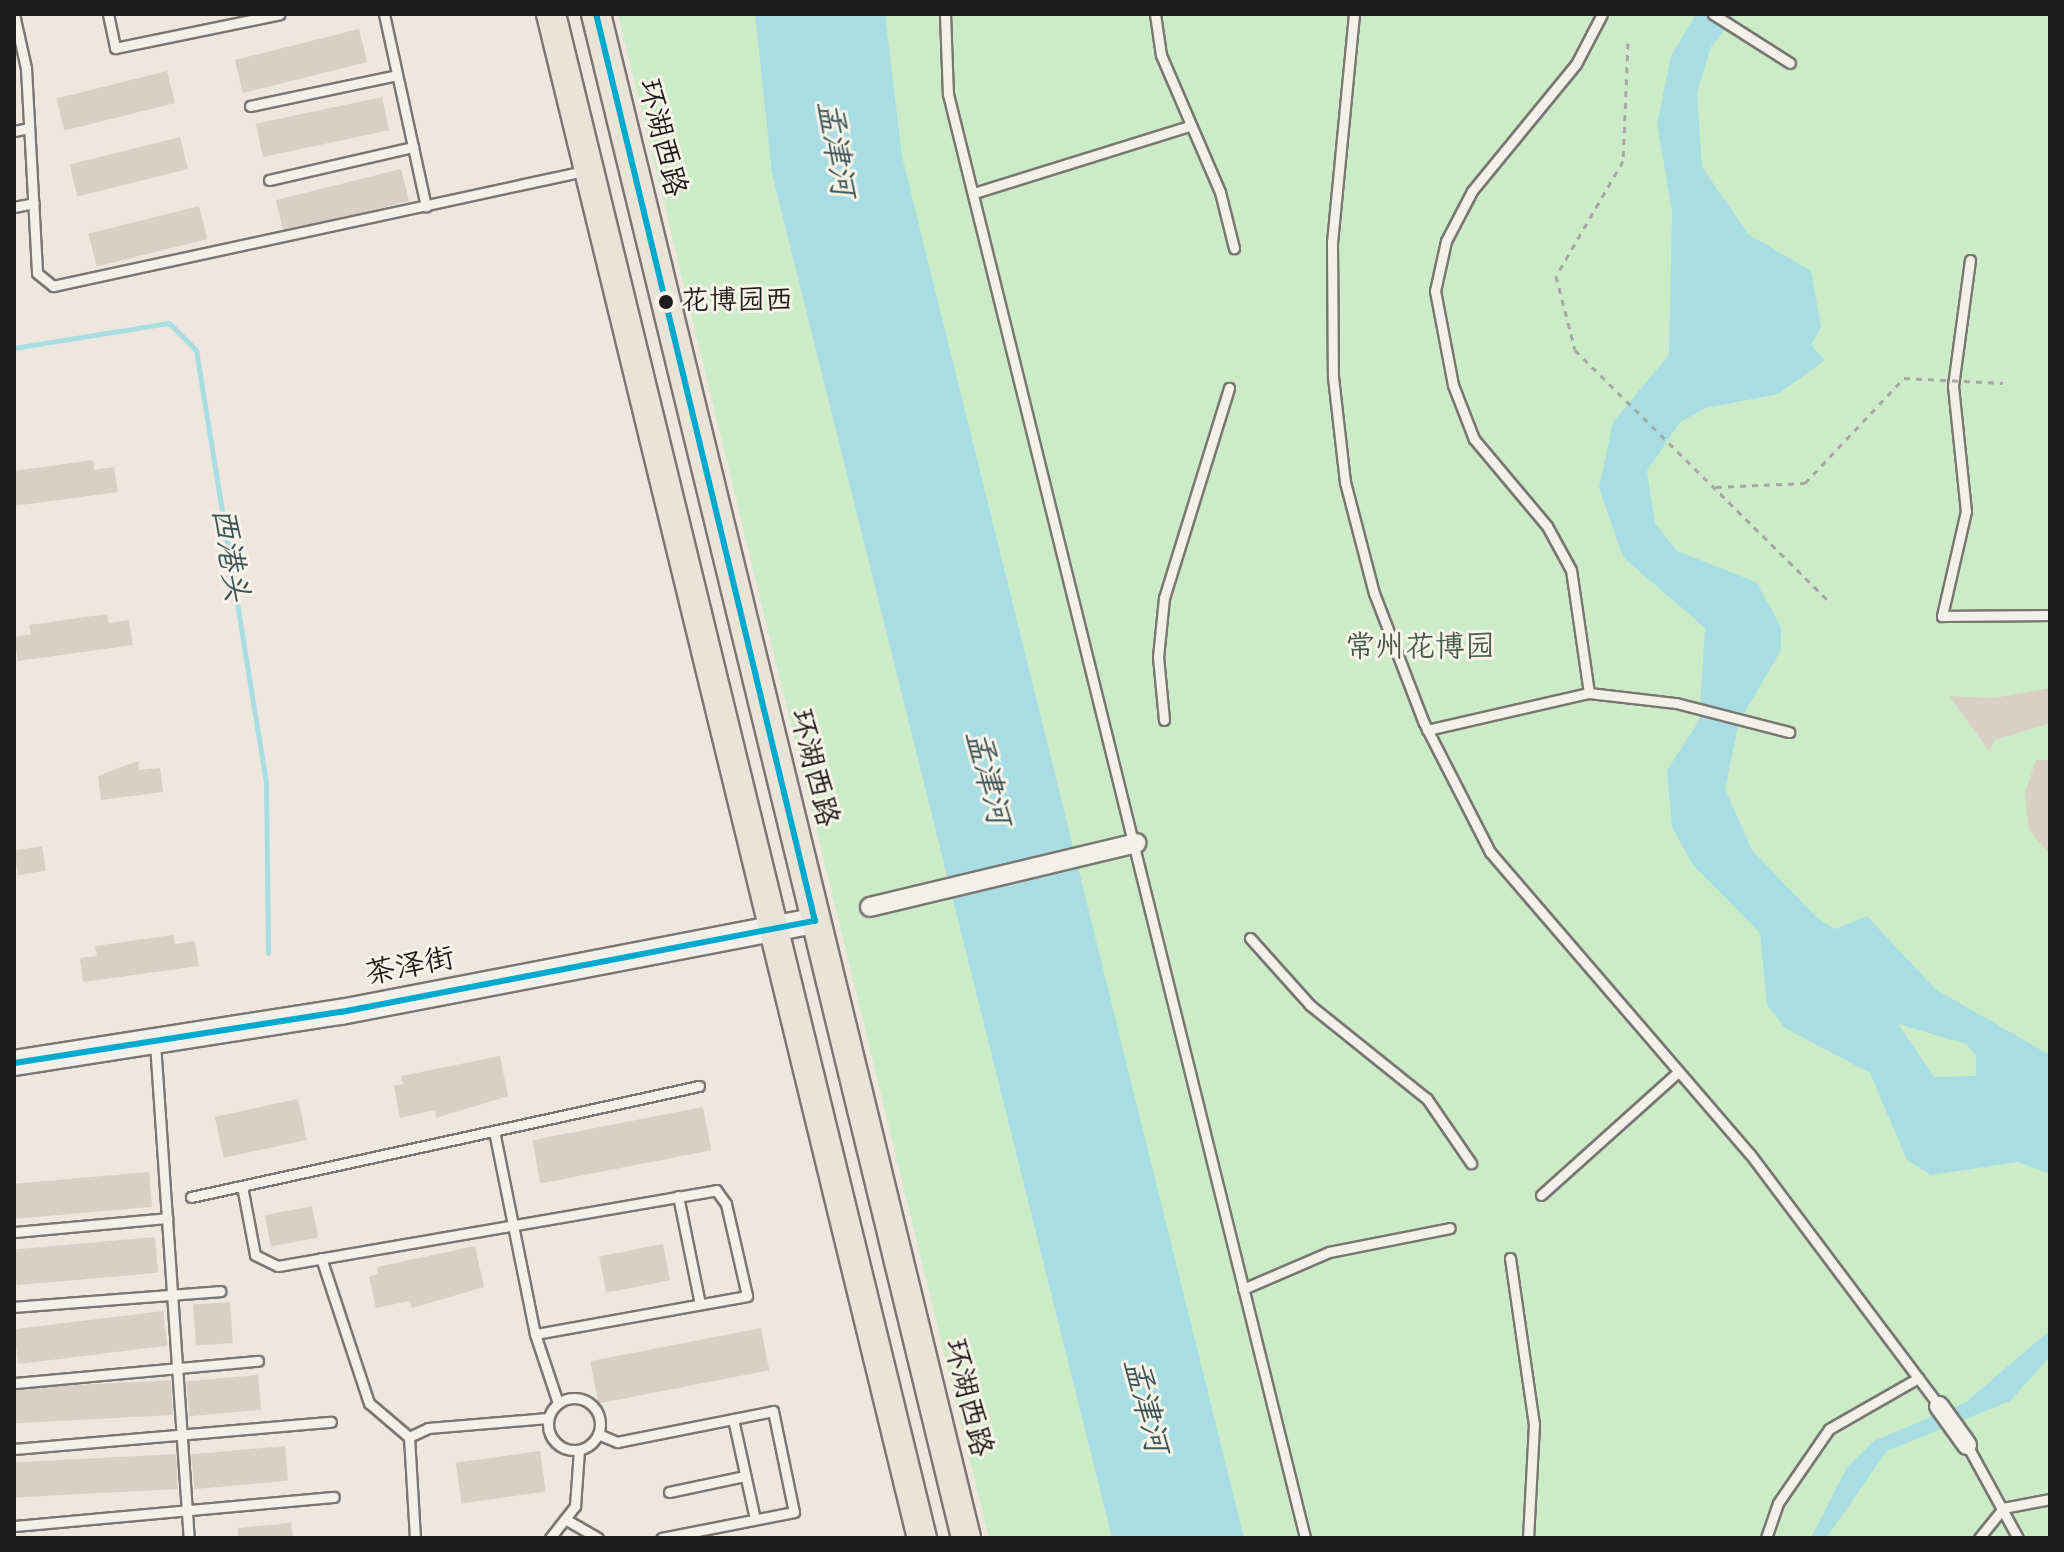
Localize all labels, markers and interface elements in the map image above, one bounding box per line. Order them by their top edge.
street label: 环湖西路 [629,75,693,201]
water label: 孟津河 [809,99,861,199]
place label: 花博园西 [681,285,793,319]
marker: 花博园西 [658,294,674,310]
water label: 西港头 [203,505,255,605]
park label: 常州花博园 [1345,630,1495,666]
street label: 环湖西路 [781,705,845,831]
water label: 孟津河 [957,727,1017,829]
street label: 茶泽街 [362,941,458,993]
street label: 环湖西路 [935,1335,999,1461]
water label: 孟津河 [1115,1355,1175,1457]

